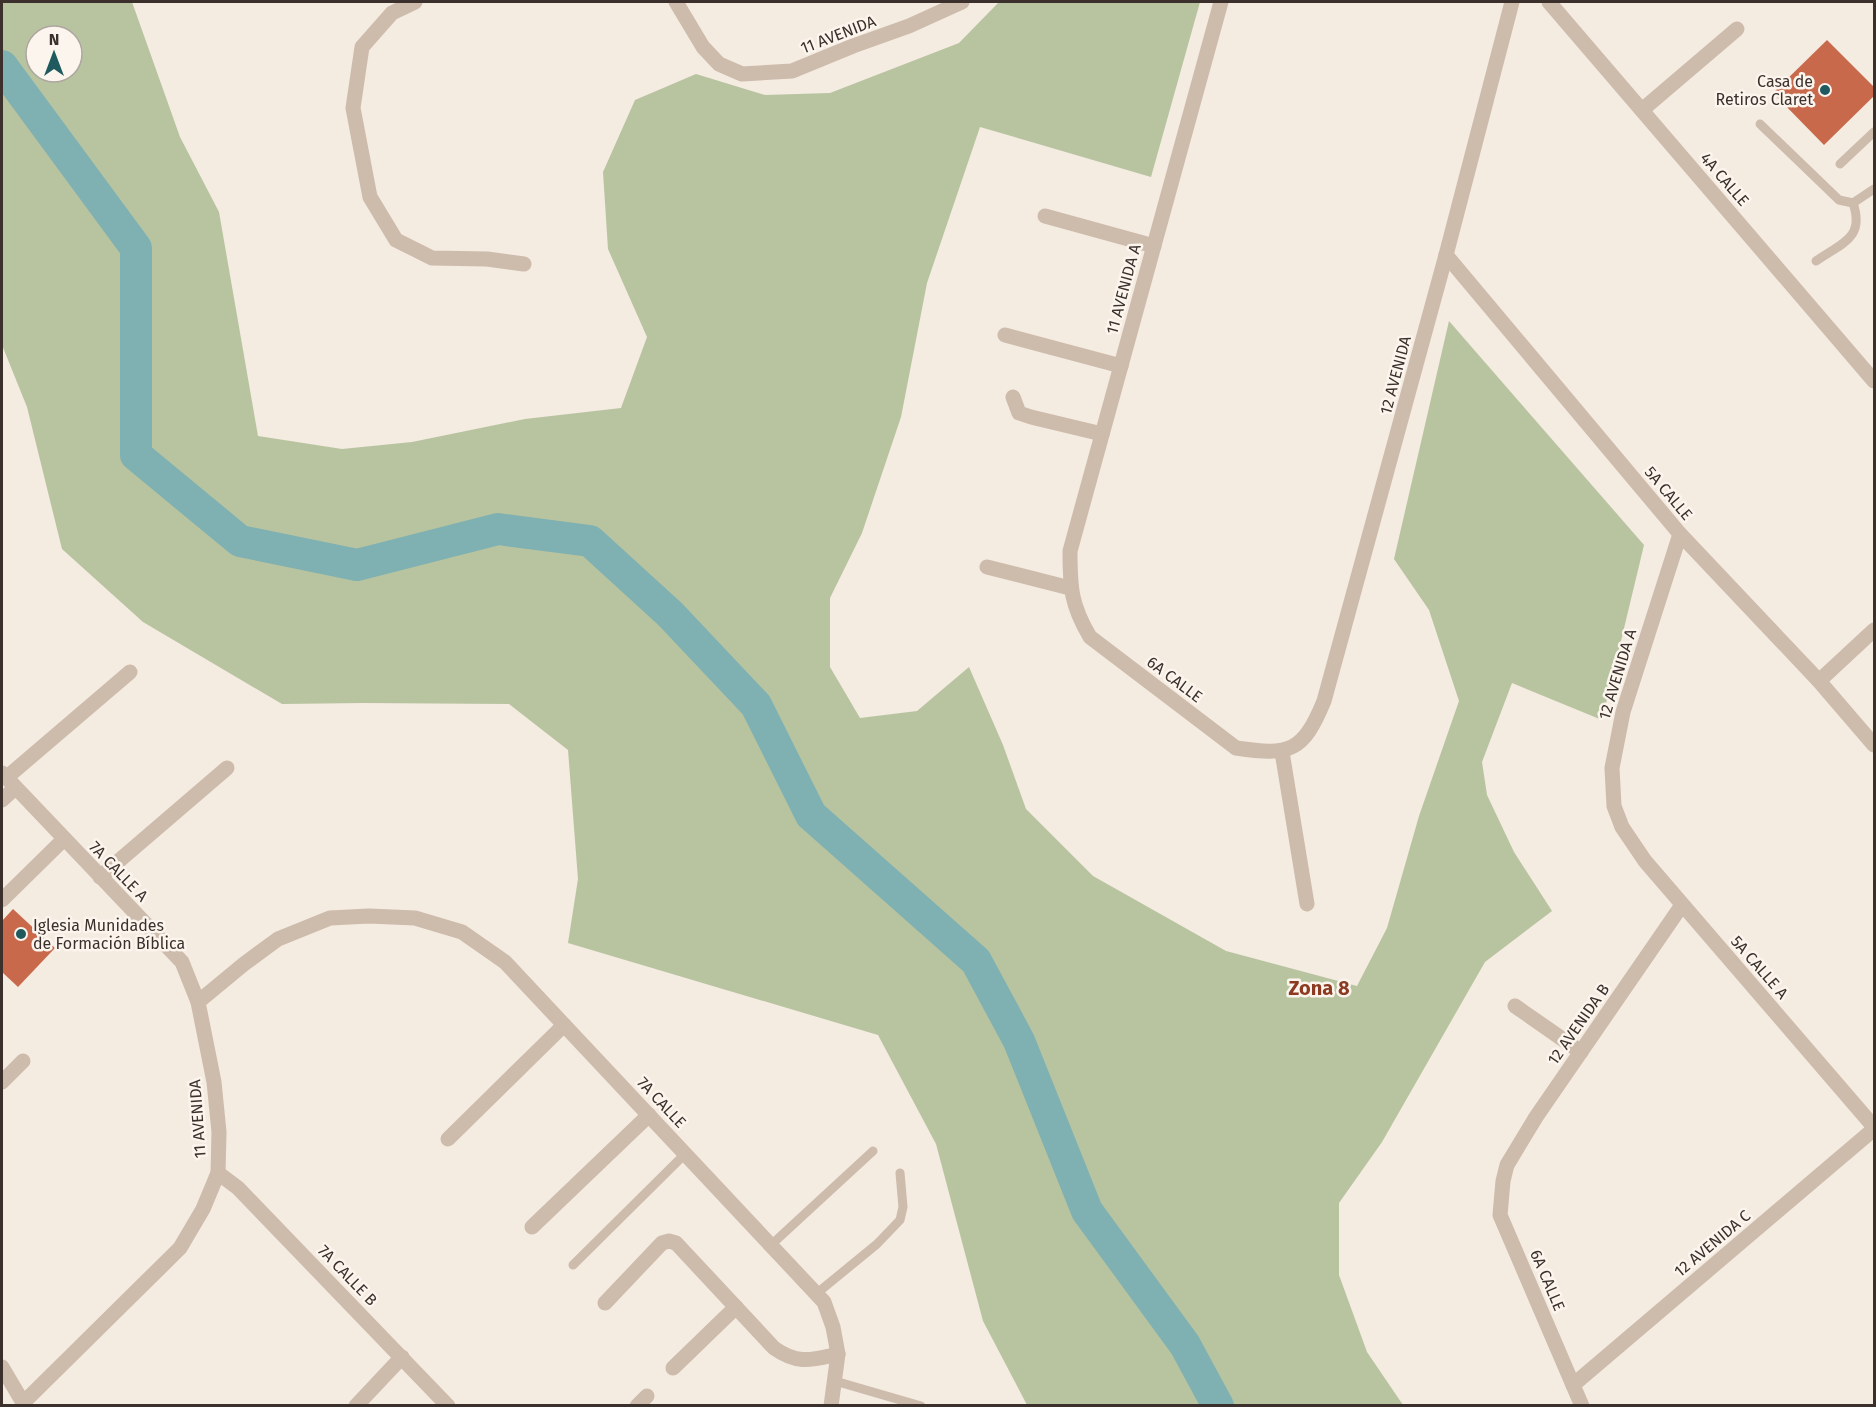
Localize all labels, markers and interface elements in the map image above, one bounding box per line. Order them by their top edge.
street label: 11 AVENIDA [798,11,879,58]
north arrow [24,24,84,84]
text: N [49,30,59,49]
place label: Casa de Retiros Claret [1715,72,1813,109]
marker: Casa de Retiros Claret [1818,83,1832,97]
street label: 4A CALLE [1696,149,1753,210]
street label: 11 AVENIDA A [1102,241,1145,336]
street label: 12 AVENIDA [1376,333,1415,416]
street label: 5A CALLE [1641,463,1696,524]
street label: 12 AVENIDA A [1595,626,1641,722]
street label: 6A CALLE [1143,652,1206,706]
street label: 7A CALLE A [85,837,152,906]
place label: Iglesia Munidades de Formación Bíblica [33,916,185,953]
marker: Iglesia Munidades de Formación Bíblica [14,927,28,941]
street label: 5A CALLE A [1727,932,1793,1003]
district label: Zona 8 [1289,976,1350,1000]
street label: 12 AVENIDA B [1544,980,1613,1068]
street label: 7A CALLE [633,1073,690,1132]
street label: 11 AVENIDA [185,1078,210,1159]
street label: 12 AVENIDA C [1670,1206,1754,1281]
street label: 7A CALLE B [314,1241,381,1310]
street label: 6A CALLE [1526,1247,1569,1314]

